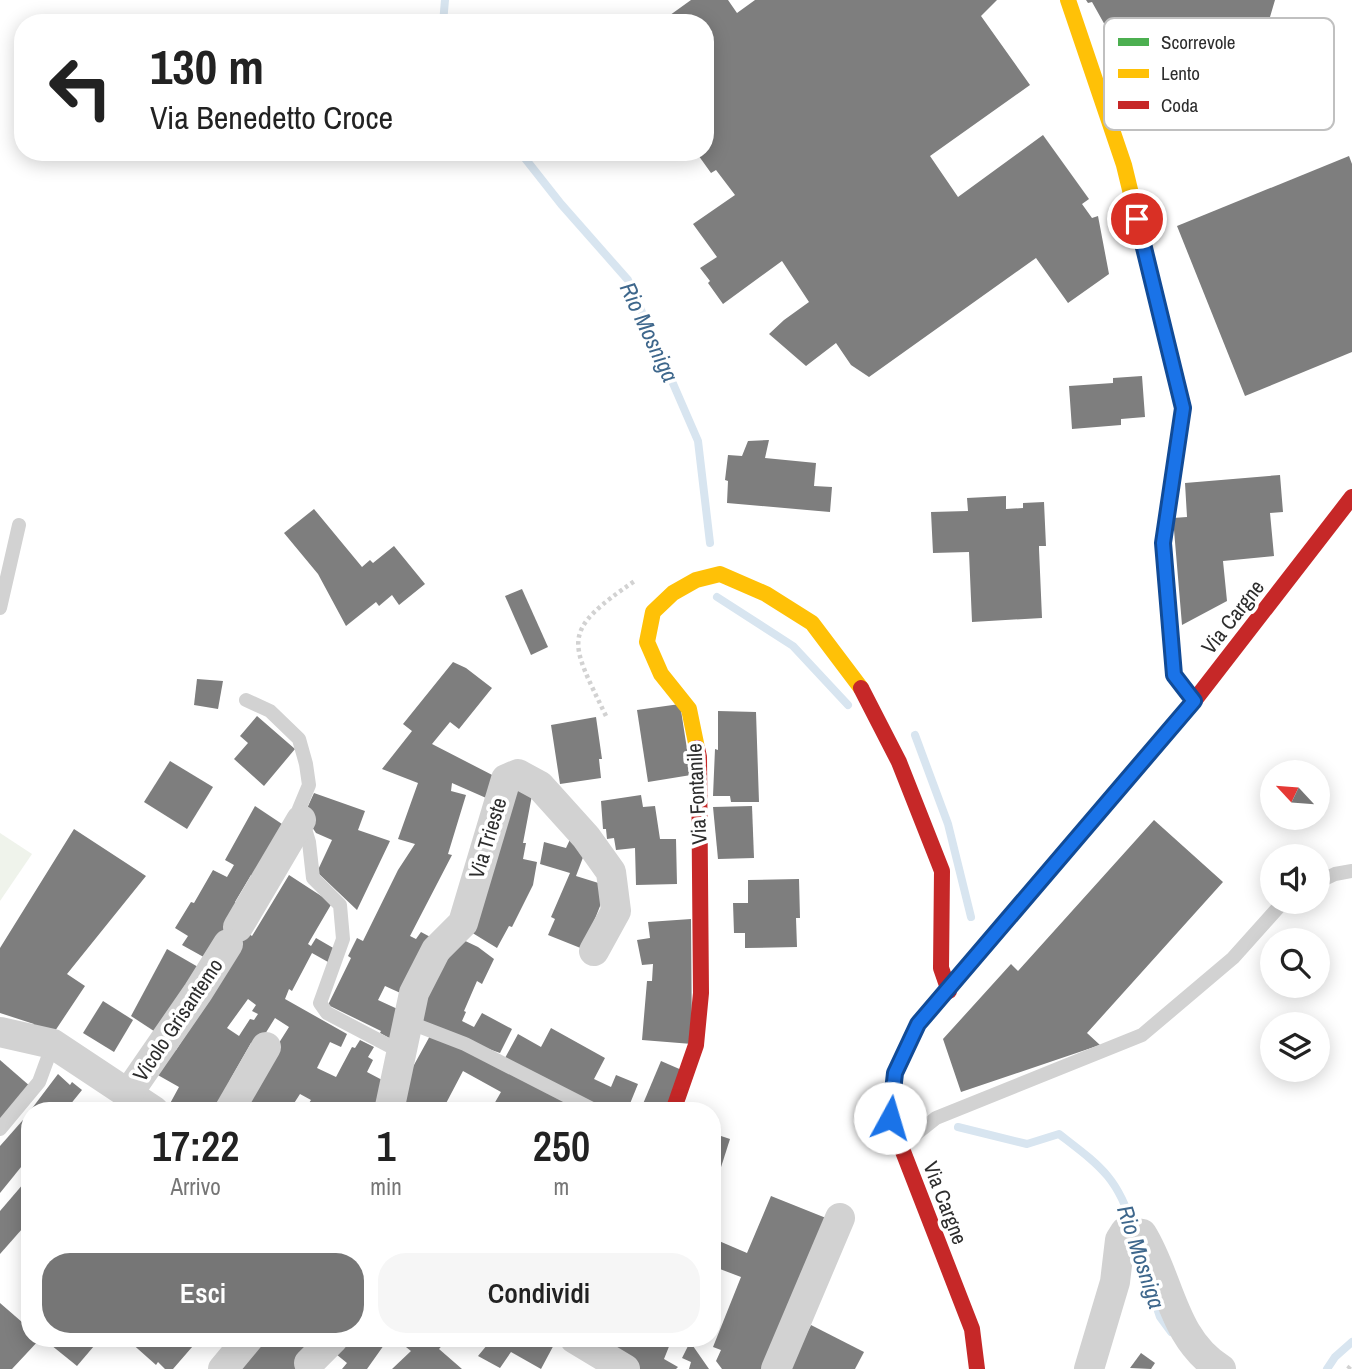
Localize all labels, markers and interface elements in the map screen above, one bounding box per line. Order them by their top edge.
legend [1104,18,1334,130]
text: Scorrevole [1161,29,1235,55]
text: 130 m [150,33,264,99]
icon: left [35,42,126,133]
text: Lento [1161,60,1200,86]
text: Coda [1161,92,1199,118]
text: Via Benedetto Croce [150,96,393,139]
pin [1107,189,1167,249]
icon: arrive [1118,200,1156,238]
water label: Rio Mosniga [613,277,686,387]
street label: Via Cargne [1194,574,1271,660]
street label: Via Fontanile [679,743,714,845]
north arrow [1260,760,1330,830]
map controls [1260,760,1330,1082]
street label: Via Trieste [462,794,514,882]
button: sound [1260,844,1330,914]
button: search [1260,928,1330,998]
street label: Vicolo Grisantemo [126,953,229,1087]
button: layers [1260,1012,1330,1082]
position arrow [853,1081,927,1155]
text: 17:22 [152,1118,239,1174]
text: 1 [376,1118,396,1174]
text: 250 [533,1118,590,1174]
street label: Via Cargne [916,1157,975,1249]
text: Arrivo [170,1171,221,1202]
text: min [370,1171,402,1202]
text: m [554,1171,569,1202]
water label: Rio Mosniga [1110,1201,1173,1312]
button: Esci [42,1253,364,1333]
button: Condividi [378,1253,700,1333]

